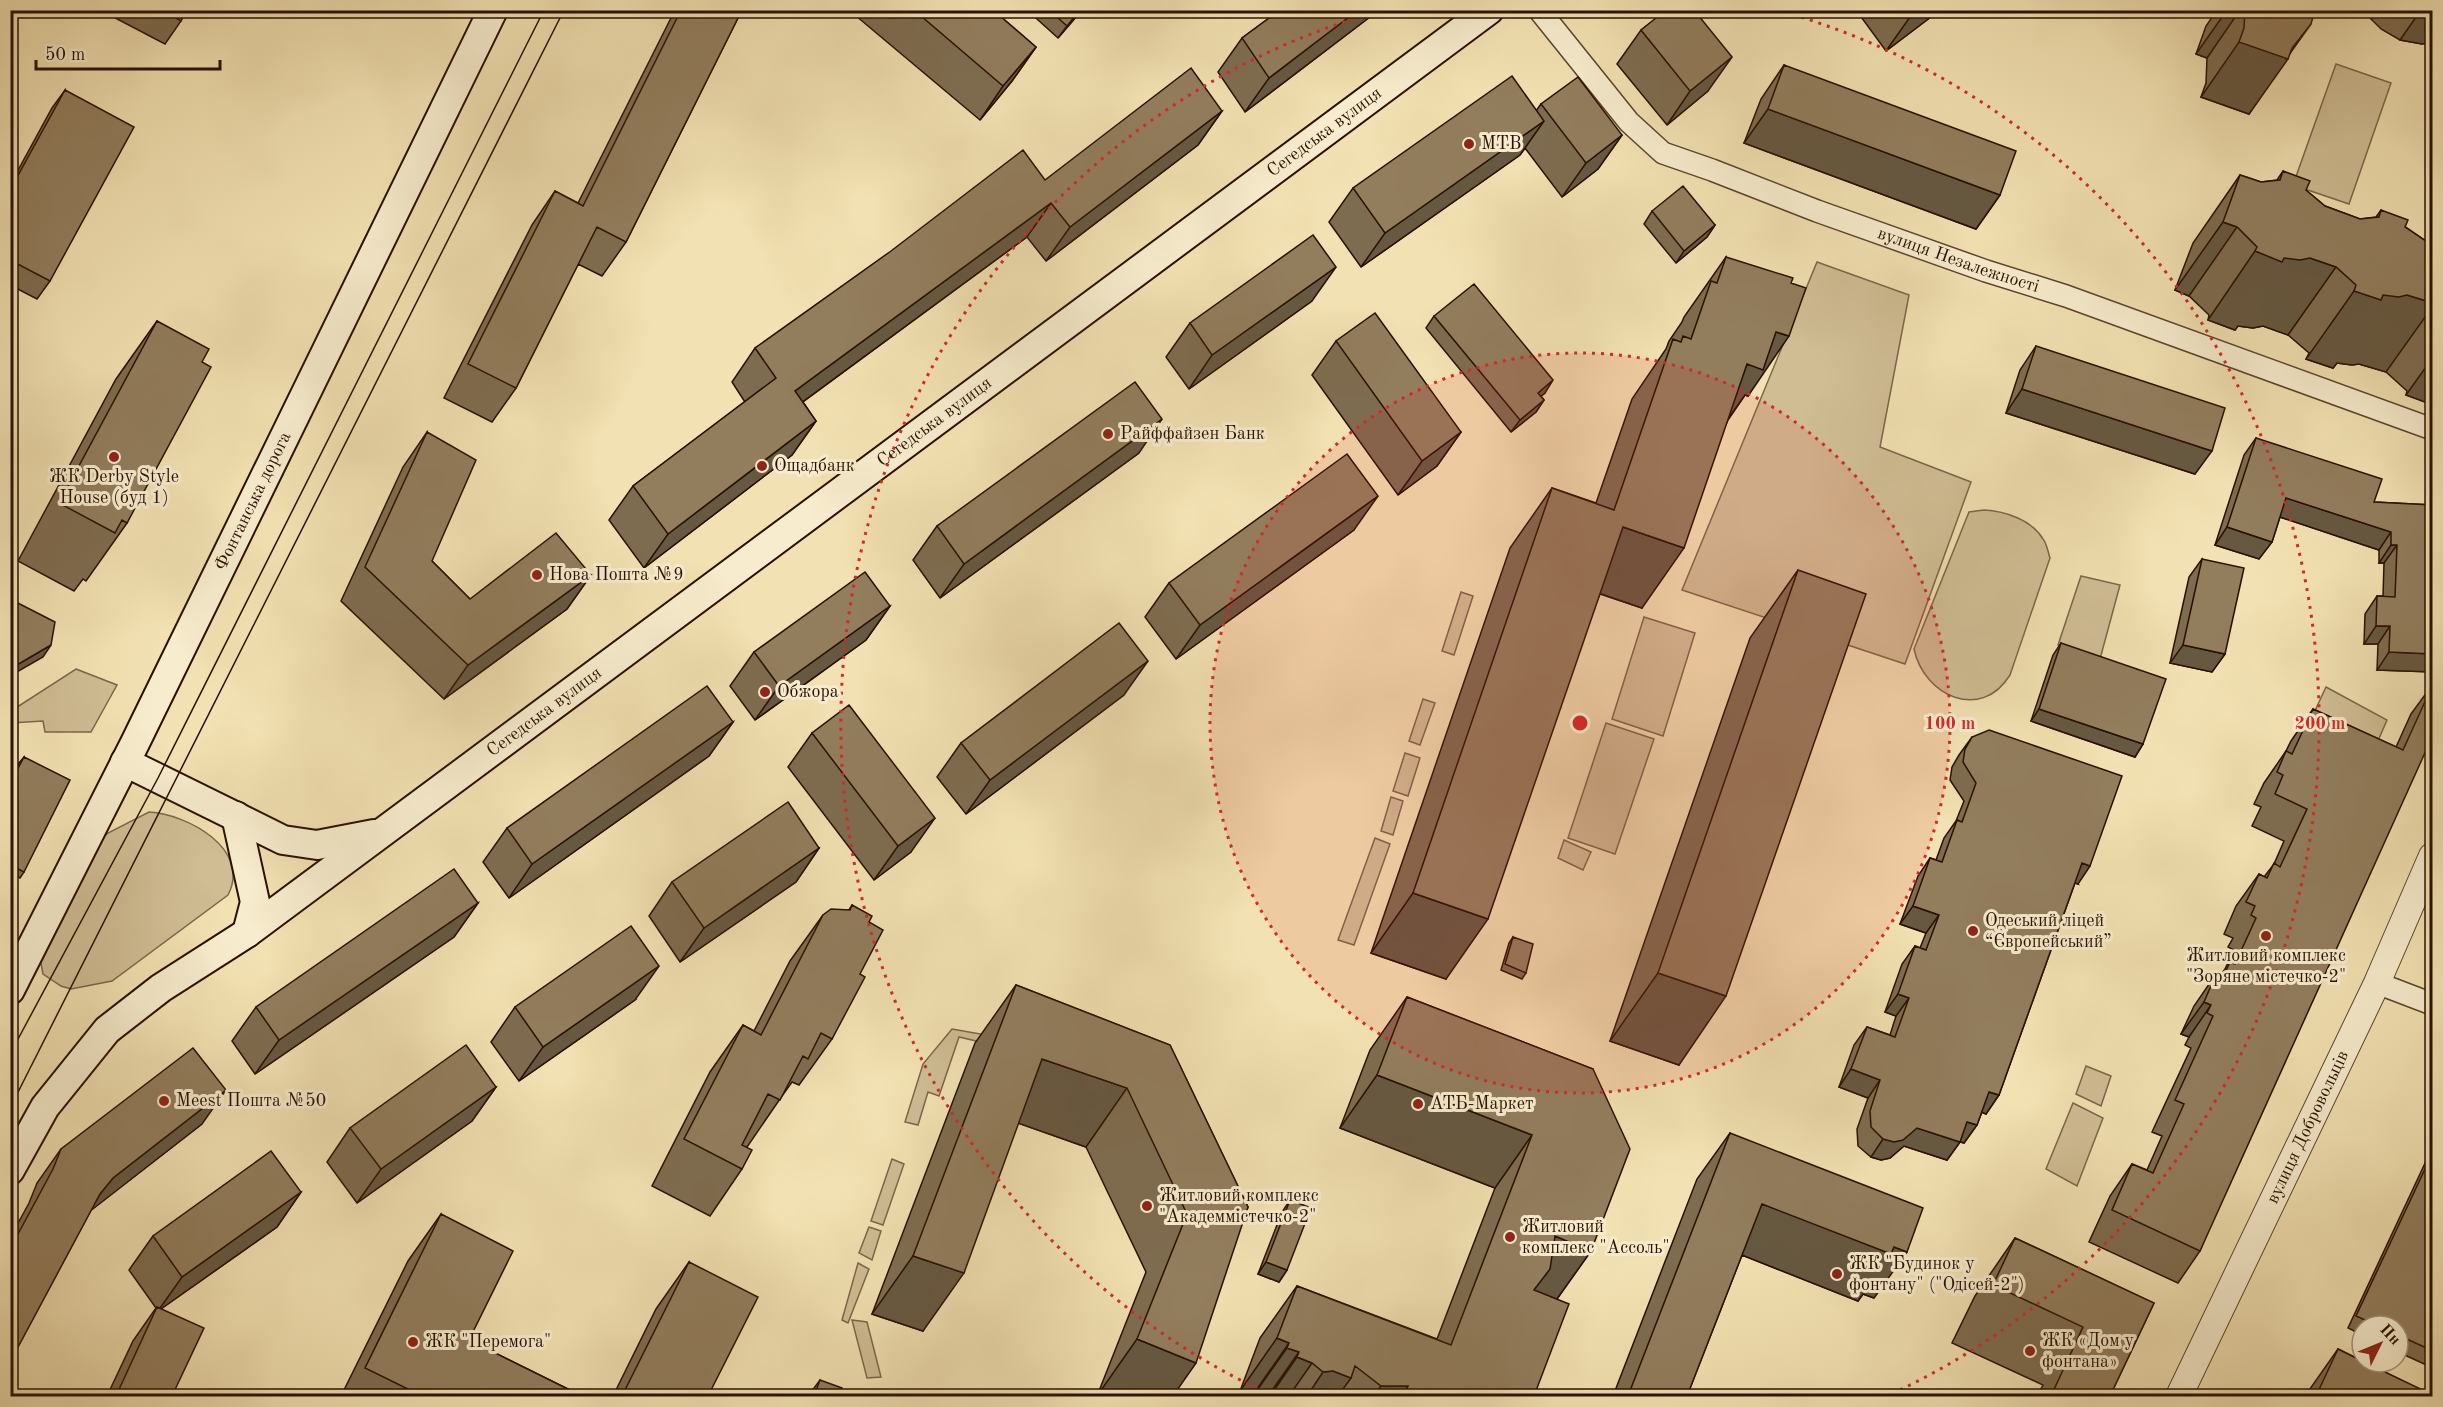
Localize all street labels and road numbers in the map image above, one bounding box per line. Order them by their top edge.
street label: Сегедська вулиця [1264,84,1385,181]
street label: вулиця Незалежності [1875,224,2042,296]
street label: Сегедська вулиця [874,374,995,470]
street label: Фонтанська дорога [212,429,295,573]
street label: Сегедська вулиця [484,664,605,760]
street label: вулиця Добровольців [2264,1048,2352,1207]

